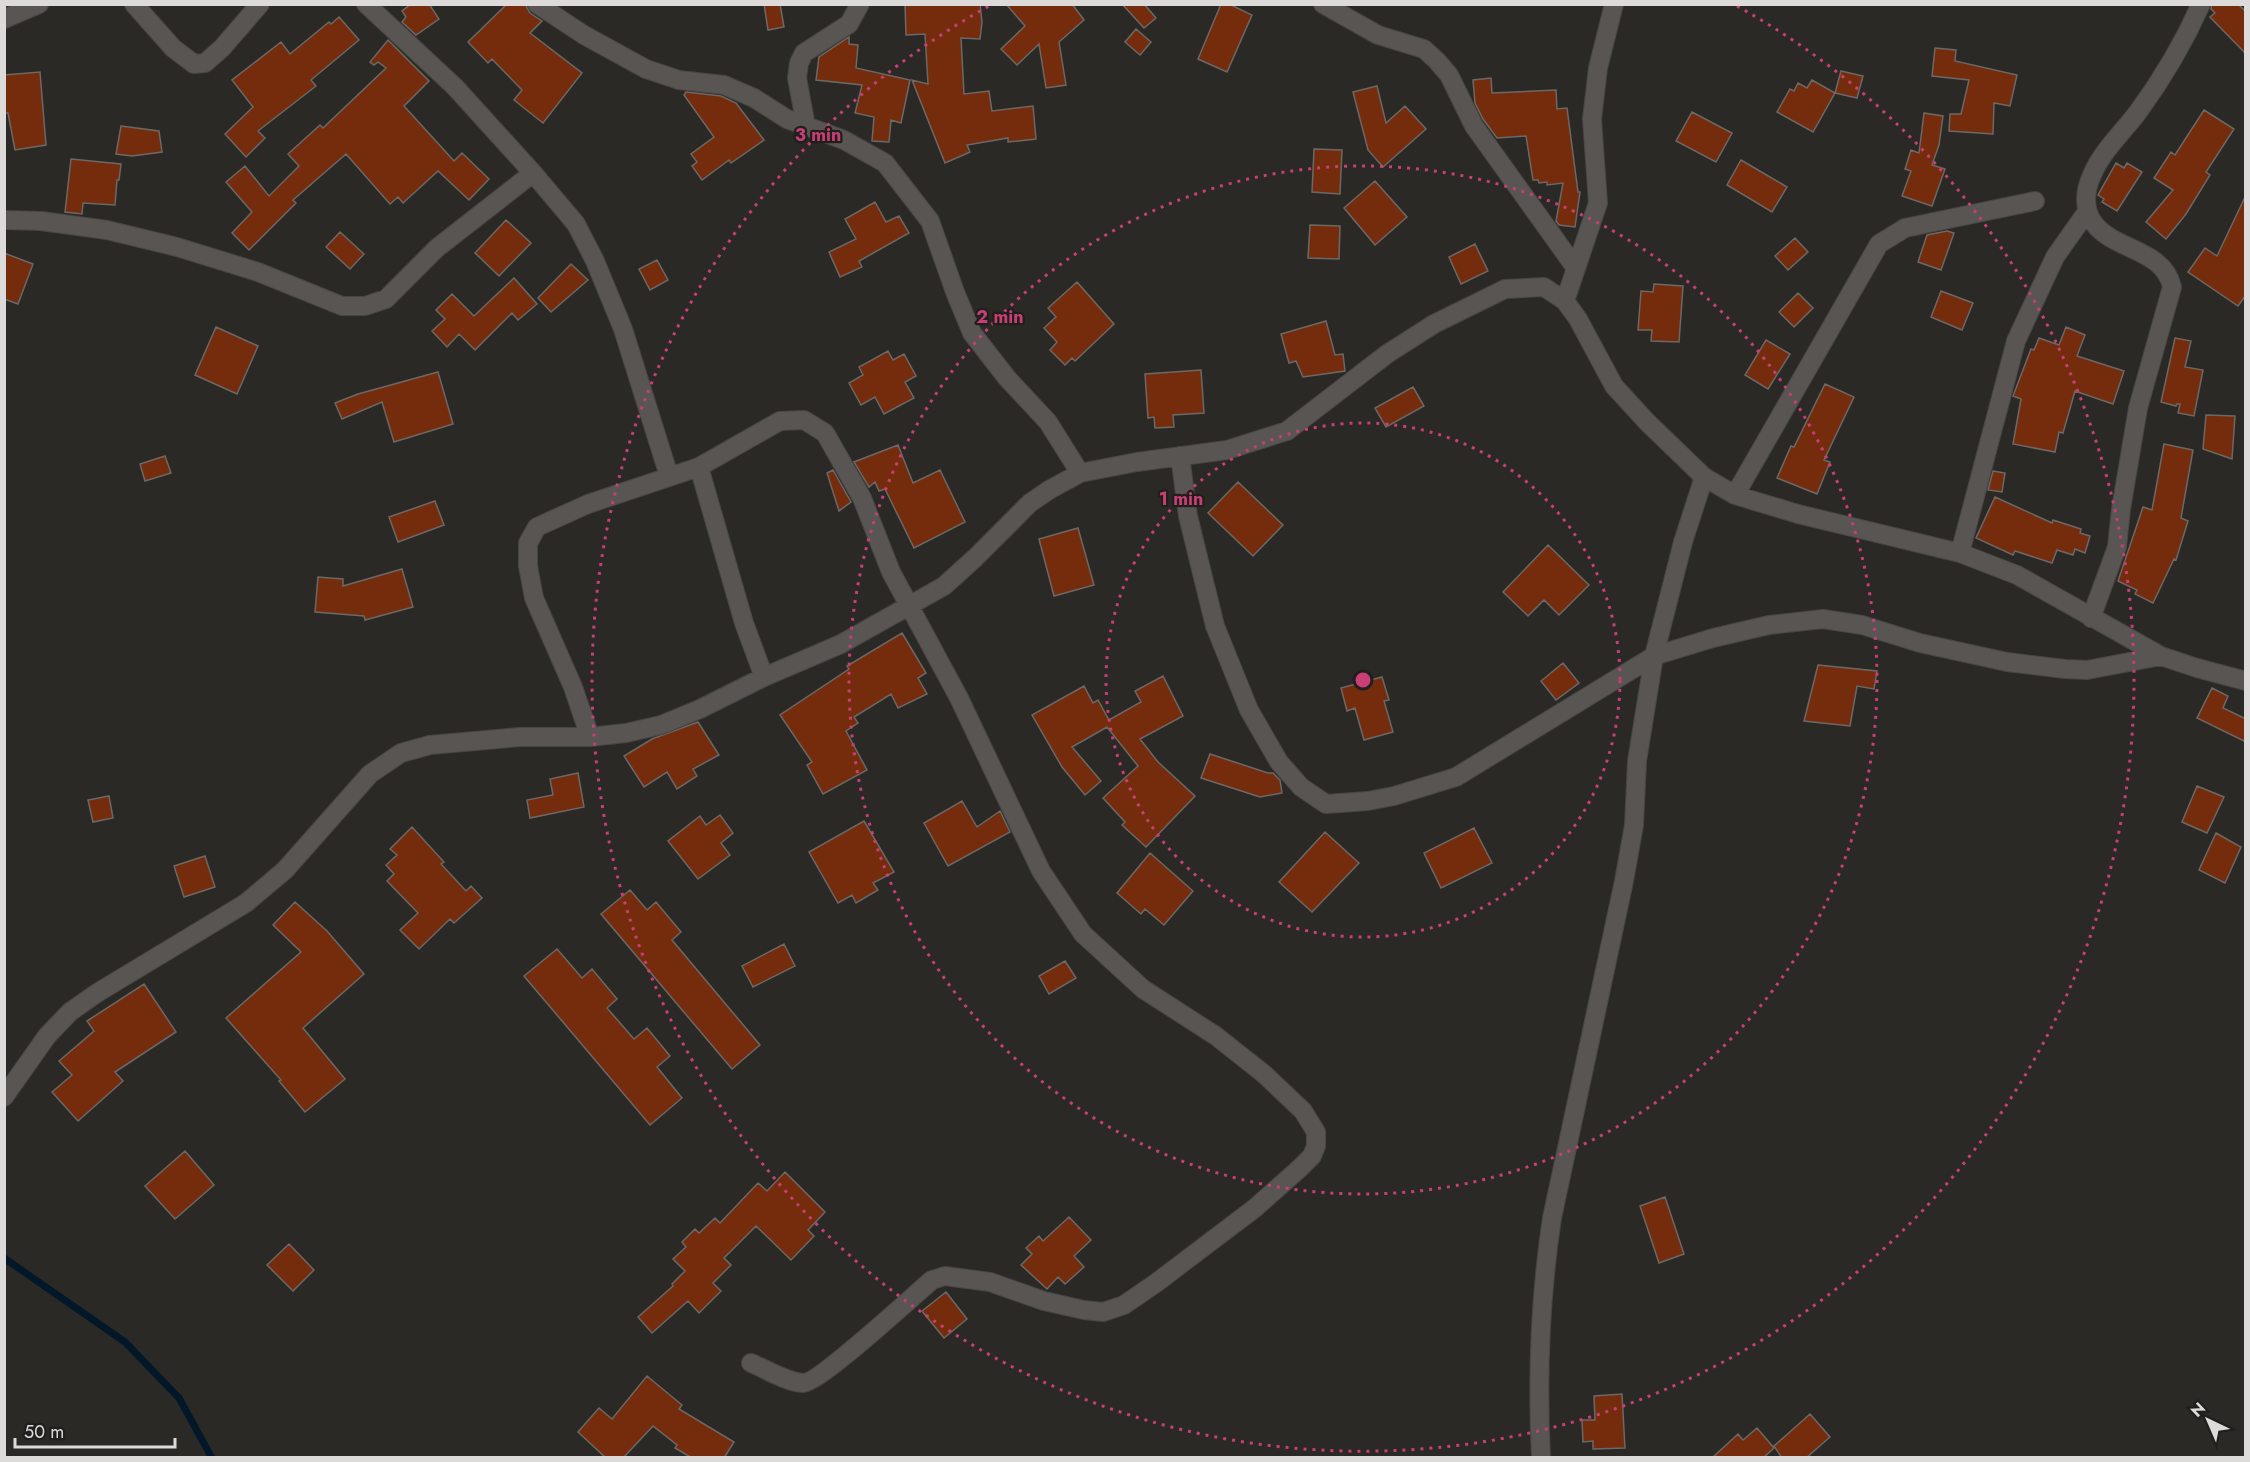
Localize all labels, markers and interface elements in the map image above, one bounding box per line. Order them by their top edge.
text: 3 min [795,122,841,148]
text: 2 min [976,304,1024,330]
text: 1 min [1159,486,1203,512]
centre of rings [1353,670,1373,690]
north arrow [2178,1390,2238,1450]
text: N [2185,1397,2210,1422]
scale bar [15,1411,176,1449]
text: 50 m [24,1419,64,1445]

